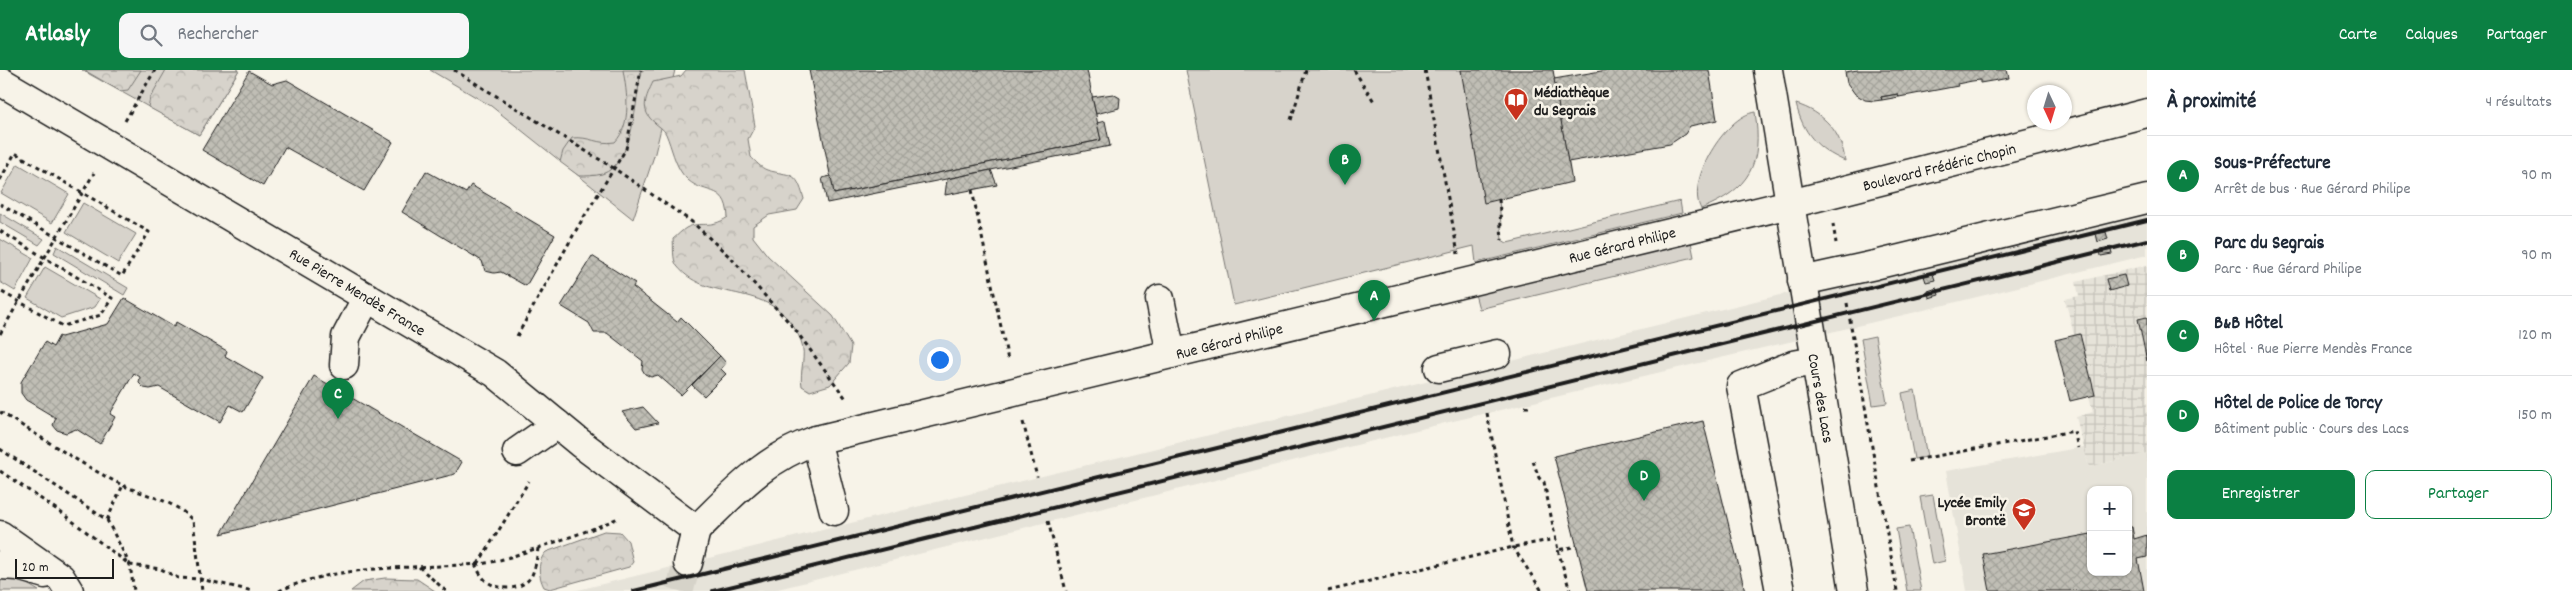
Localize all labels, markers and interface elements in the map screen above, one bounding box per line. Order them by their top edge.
search box [119,13,469,58]
text: Atlasly [25,18,89,52]
icon: search [137,21,165,49]
text: Rechercher [177,22,259,49]
text: Carte [2339,23,2377,48]
text: Calques [2405,23,2458,48]
text: Partager [2486,23,2547,48]
place label: Médiathèque du Segrais [1534,82,1609,123]
north arrow [2027,85,2072,130]
library icon: Médiathèque du Segrais [1503,87,1529,121]
text: À proximité [2167,88,2256,118]
text: 4 résultats [2485,91,2552,114]
street label: Boulevard Frédéric Chopin [1861,138,2019,199]
pin: B [1329,144,1361,185]
text: Sous-Préfecture [2214,151,2331,178]
text: A [2179,164,2187,187]
text: 90 m [2521,164,2552,187]
text: Arrêt de bus · Rue Gérard Philipe [2214,178,2410,201]
street label: Rue Gérard Philipe [1567,222,1679,271]
text: Parc du Segrais [2214,231,2325,258]
street label: Rue Pierre Mendès France [284,243,429,343]
text: B [2179,244,2187,267]
text: 90 m [2521,244,2552,267]
text: Parc · Rue Gérard Philipe [2214,258,2362,281]
pin: A [1358,280,1390,321]
text: B&B Hôtel [2214,311,2283,338]
street label: Rue Gérard Philipe [1174,318,1286,367]
text: C [2179,324,2187,347]
text: 120 m [2518,324,2552,347]
text: Hôtel · Rue Pierre Mendès France [2214,338,2412,361]
your location [927,347,953,373]
street label: Cours des Lacs [1800,352,1839,445]
pin: C [322,378,354,419]
text: Hôtel de Police de Torcy [2214,391,2382,418]
text: D [2179,404,2187,427]
text: 150 m [2518,404,2552,427]
text: Bâtiment public · Cours des Lacs [2214,418,2409,441]
pin: D [1628,460,1660,501]
button: Enregistrer [2167,470,2355,519]
button: Partager [2365,470,2552,519]
map controls [2087,486,2132,576]
button: + [2087,486,2132,531]
place label: Lycée Emily Brontë [1937,492,2008,533]
school or university icon: Lycée Emily Brontë [2011,497,2037,531]
button: − [2087,531,2132,576]
scale bar [15,556,114,579]
text: 20 m [22,558,49,578]

